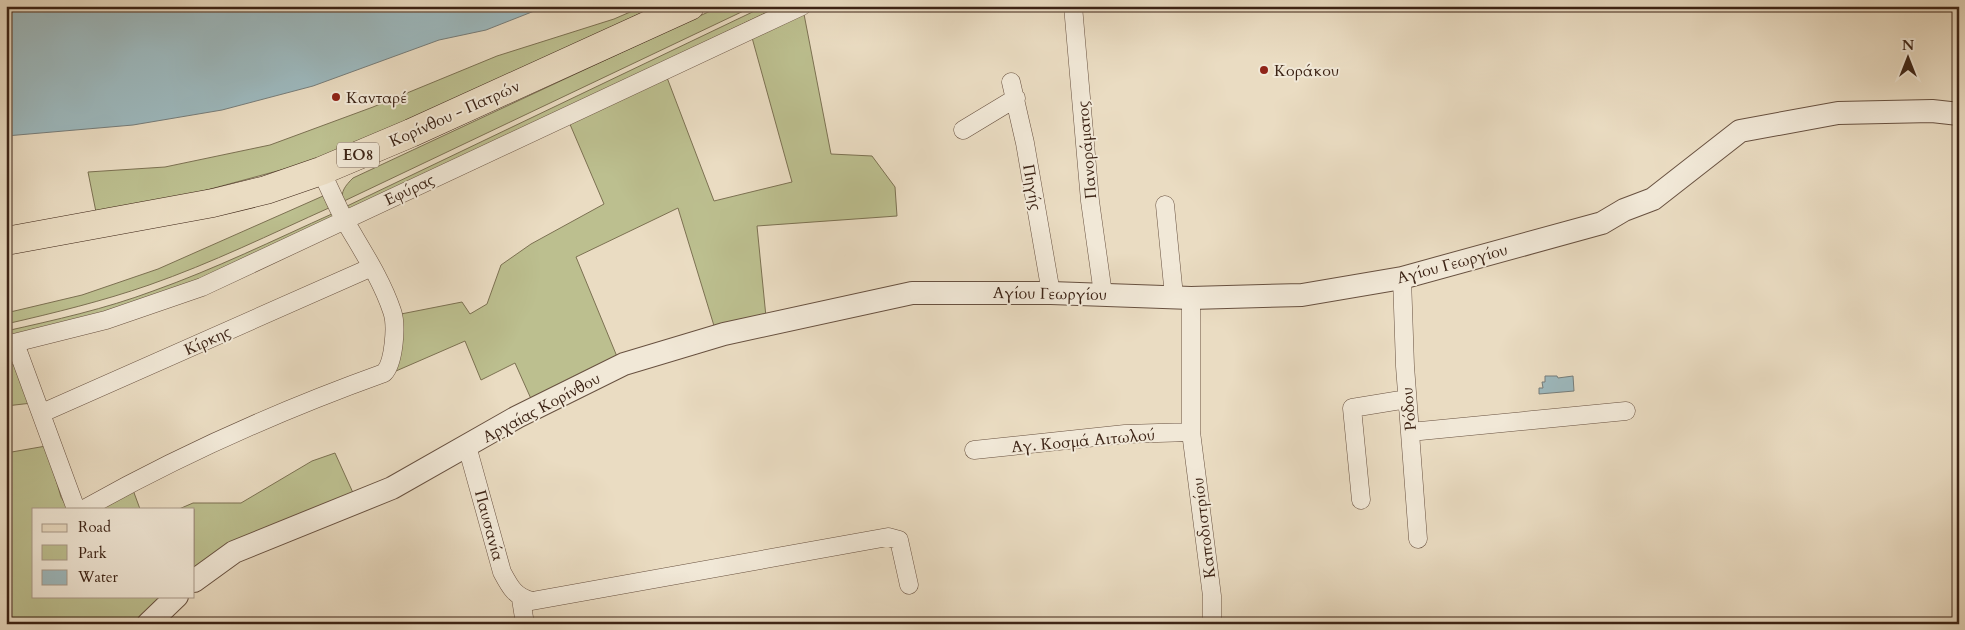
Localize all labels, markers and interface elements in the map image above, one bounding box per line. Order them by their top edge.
north arrow [1882,32,1932,82]
text: N [1902,36,1914,55]
place label: Κοράκου [1274,60,1339,82]
marker: Κοράκου [1258,64,1270,76]
street label: Κορίνθου - Πατρών [386,75,523,153]
place label: Κανταρέ [346,87,407,109]
marker: Κανταρέ [330,91,342,103]
street label: Πανοράματος [1072,100,1102,200]
road number: ΕΟ8 [337,142,379,168]
street label: Πηγής [1017,162,1047,212]
street label: Εφύρας [381,169,438,211]
street label: Αγίου Γεωργίου [1394,239,1510,289]
street label: Αγίου Γεωργίου [993,282,1107,306]
street label: Κίρκης [181,321,234,361]
street label: Αρχαίας Κορίνθου [479,368,604,448]
street label: Ρόδου [1396,386,1422,432]
street label: Αγ. Κοσμά Αιτωλού [1010,424,1156,458]
street label: Καποδιστρίου [1187,476,1221,580]
street label: Παυσανία [469,488,509,563]
legend [32,508,195,598]
text: Road [78,517,111,537]
text: Park [78,543,107,563]
text: Water [77,567,119,587]

